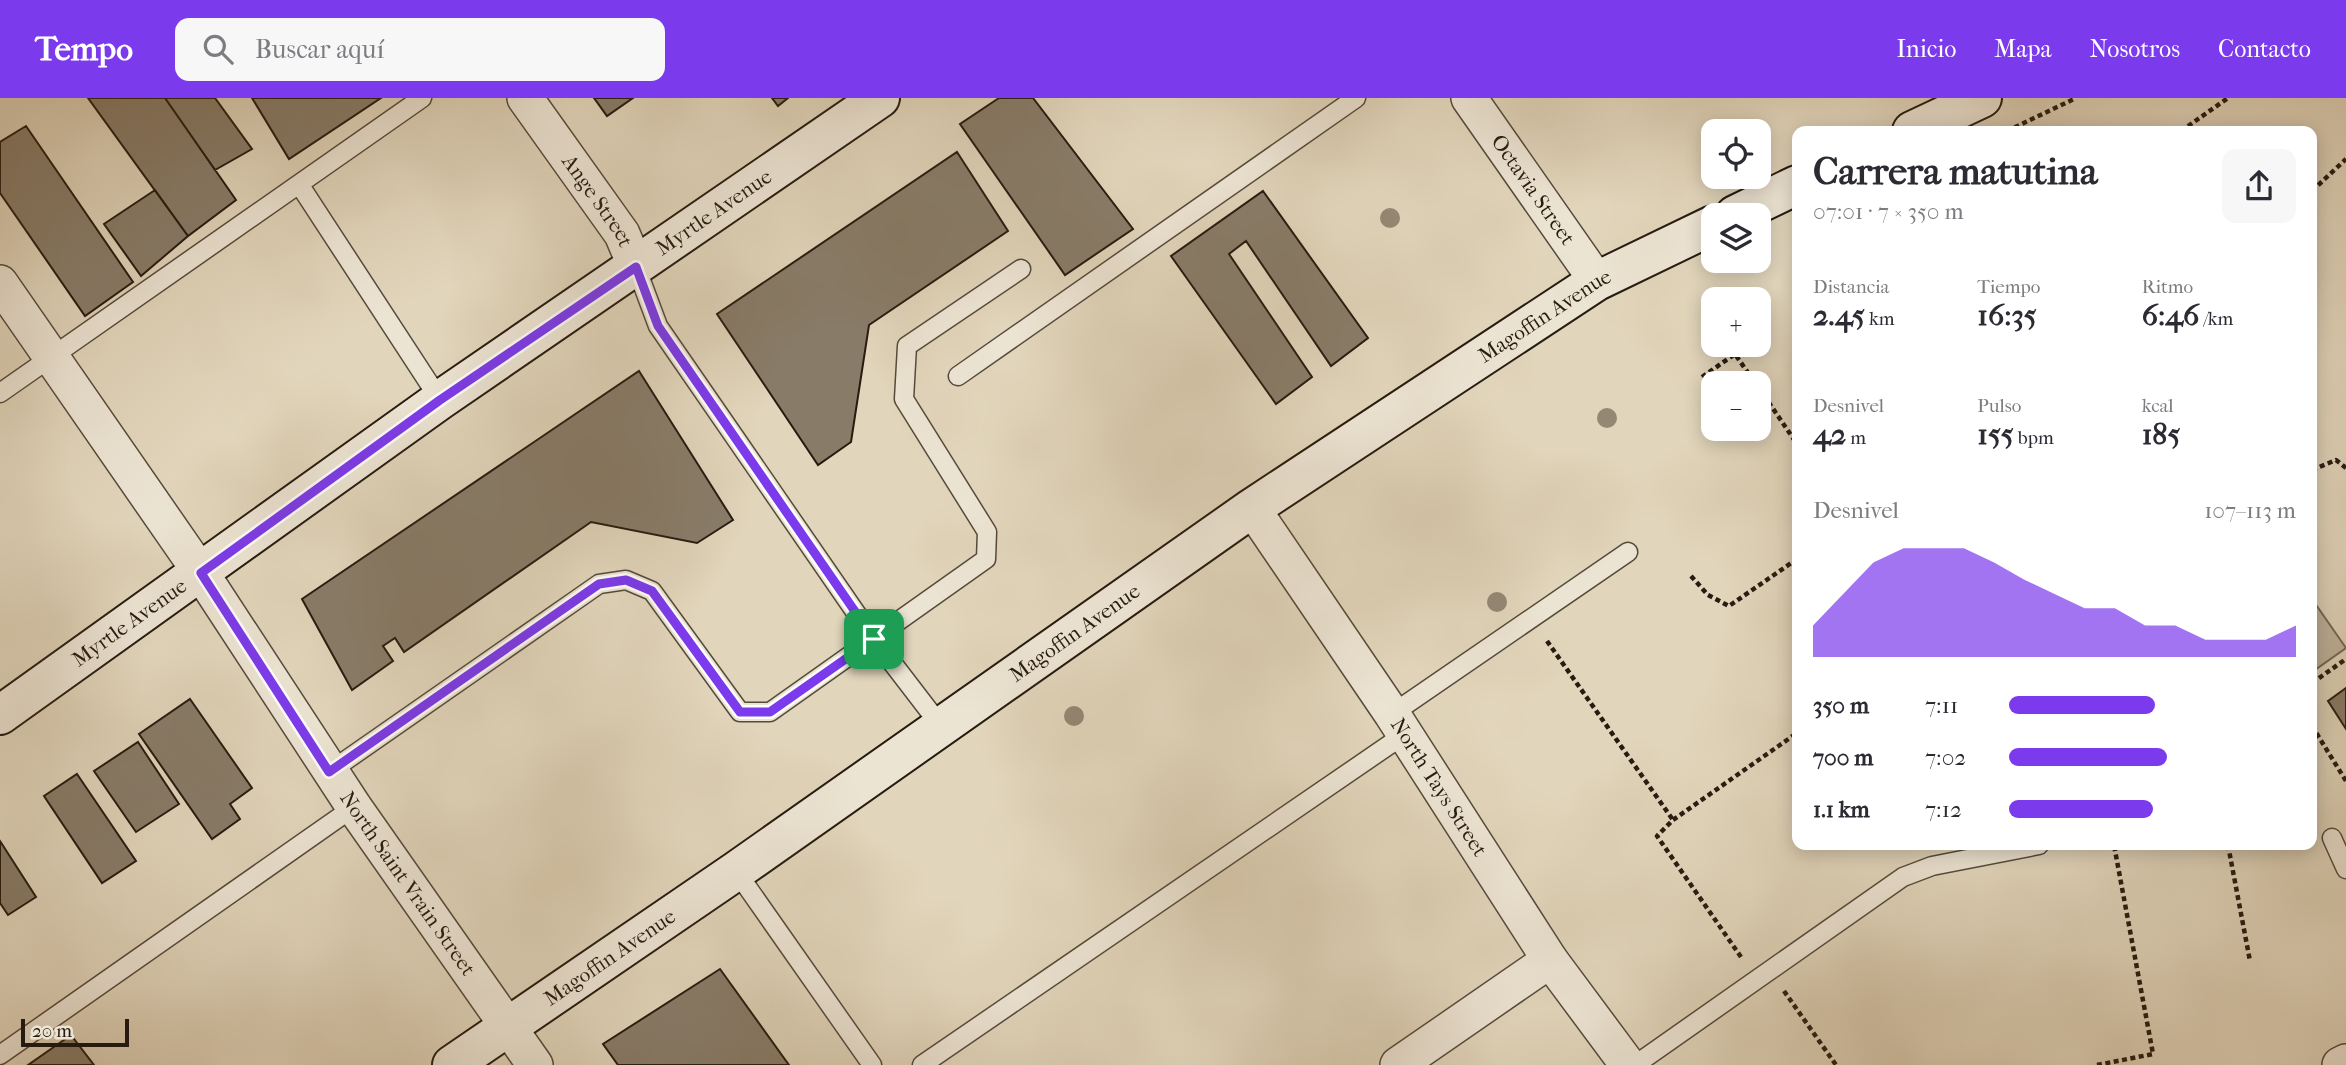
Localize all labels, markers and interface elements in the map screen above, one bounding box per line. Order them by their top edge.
search box [175,18,665,81]
text: Tempo [35,30,133,69]
icon: search [199,30,237,68]
text: Buscar aquí [255,34,384,65]
text: Inicio [1896,35,1956,63]
text: Mapa [1994,35,2052,63]
text: Nosotros [2090,35,2180,63]
text: Contacto [2218,35,2311,63]
map controls [1701,119,1771,441]
button: locate [1701,119,1771,189]
street label: Octavia Street [1486,130,1580,250]
street label: Ange Street [557,149,638,251]
text: Carrera matutina [1813,149,2097,194]
button: share [2222,149,2296,223]
street label: Myrtle Avenue [651,164,776,260]
text: 07:01 · 7 × 350 m [1813,198,1964,225]
button: layers [1701,203,1771,273]
street label: Magoffin Avenue [1474,264,1615,368]
text: Distancia [1813,276,1889,298]
text: Tiempo [1977,276,2040,298]
text: Ritmo [2142,276,2193,298]
button: + [1701,287,1771,357]
text: 2.45 [1813,298,1865,333]
text: 16:35 [1977,298,2037,333]
text: 6:46 [2142,298,2199,333]
text: km [1865,308,1895,330]
text: /km [2199,308,2233,330]
button: − [1701,371,1771,441]
text: Desnivel [1813,395,1884,417]
text: Pulso [1977,395,2021,417]
text: kcal [2142,395,2174,417]
text: 42 [1813,417,1846,452]
text: 155 [1977,417,2014,452]
text: 185 [2142,417,2180,452]
text: m [1846,427,1866,449]
text: bpm [2014,427,2054,449]
text: Desnivel [1813,497,1899,524]
text: 107–113 m [2204,497,2296,524]
street label: Myrtle Avenue [67,573,191,671]
street label: Magoffin Avenue [1005,579,1144,687]
pin [844,609,904,669]
icon: arrive [855,620,893,658]
text: 350 m [1813,692,1869,719]
text: 7:11 [1925,692,1958,719]
street label: North Tays Street [1386,714,1492,861]
text: 700 m [1813,744,1873,771]
text: 7:02 [1925,744,1966,771]
street label: North Saint Vrain Street [335,787,481,981]
text: 1.1 km [1813,796,1870,823]
text: 7:12 [1925,796,1962,823]
street label: Magoffin Avenue [540,904,680,1011]
scale bar [21,1016,130,1048]
text: 20 m [32,1020,72,1042]

